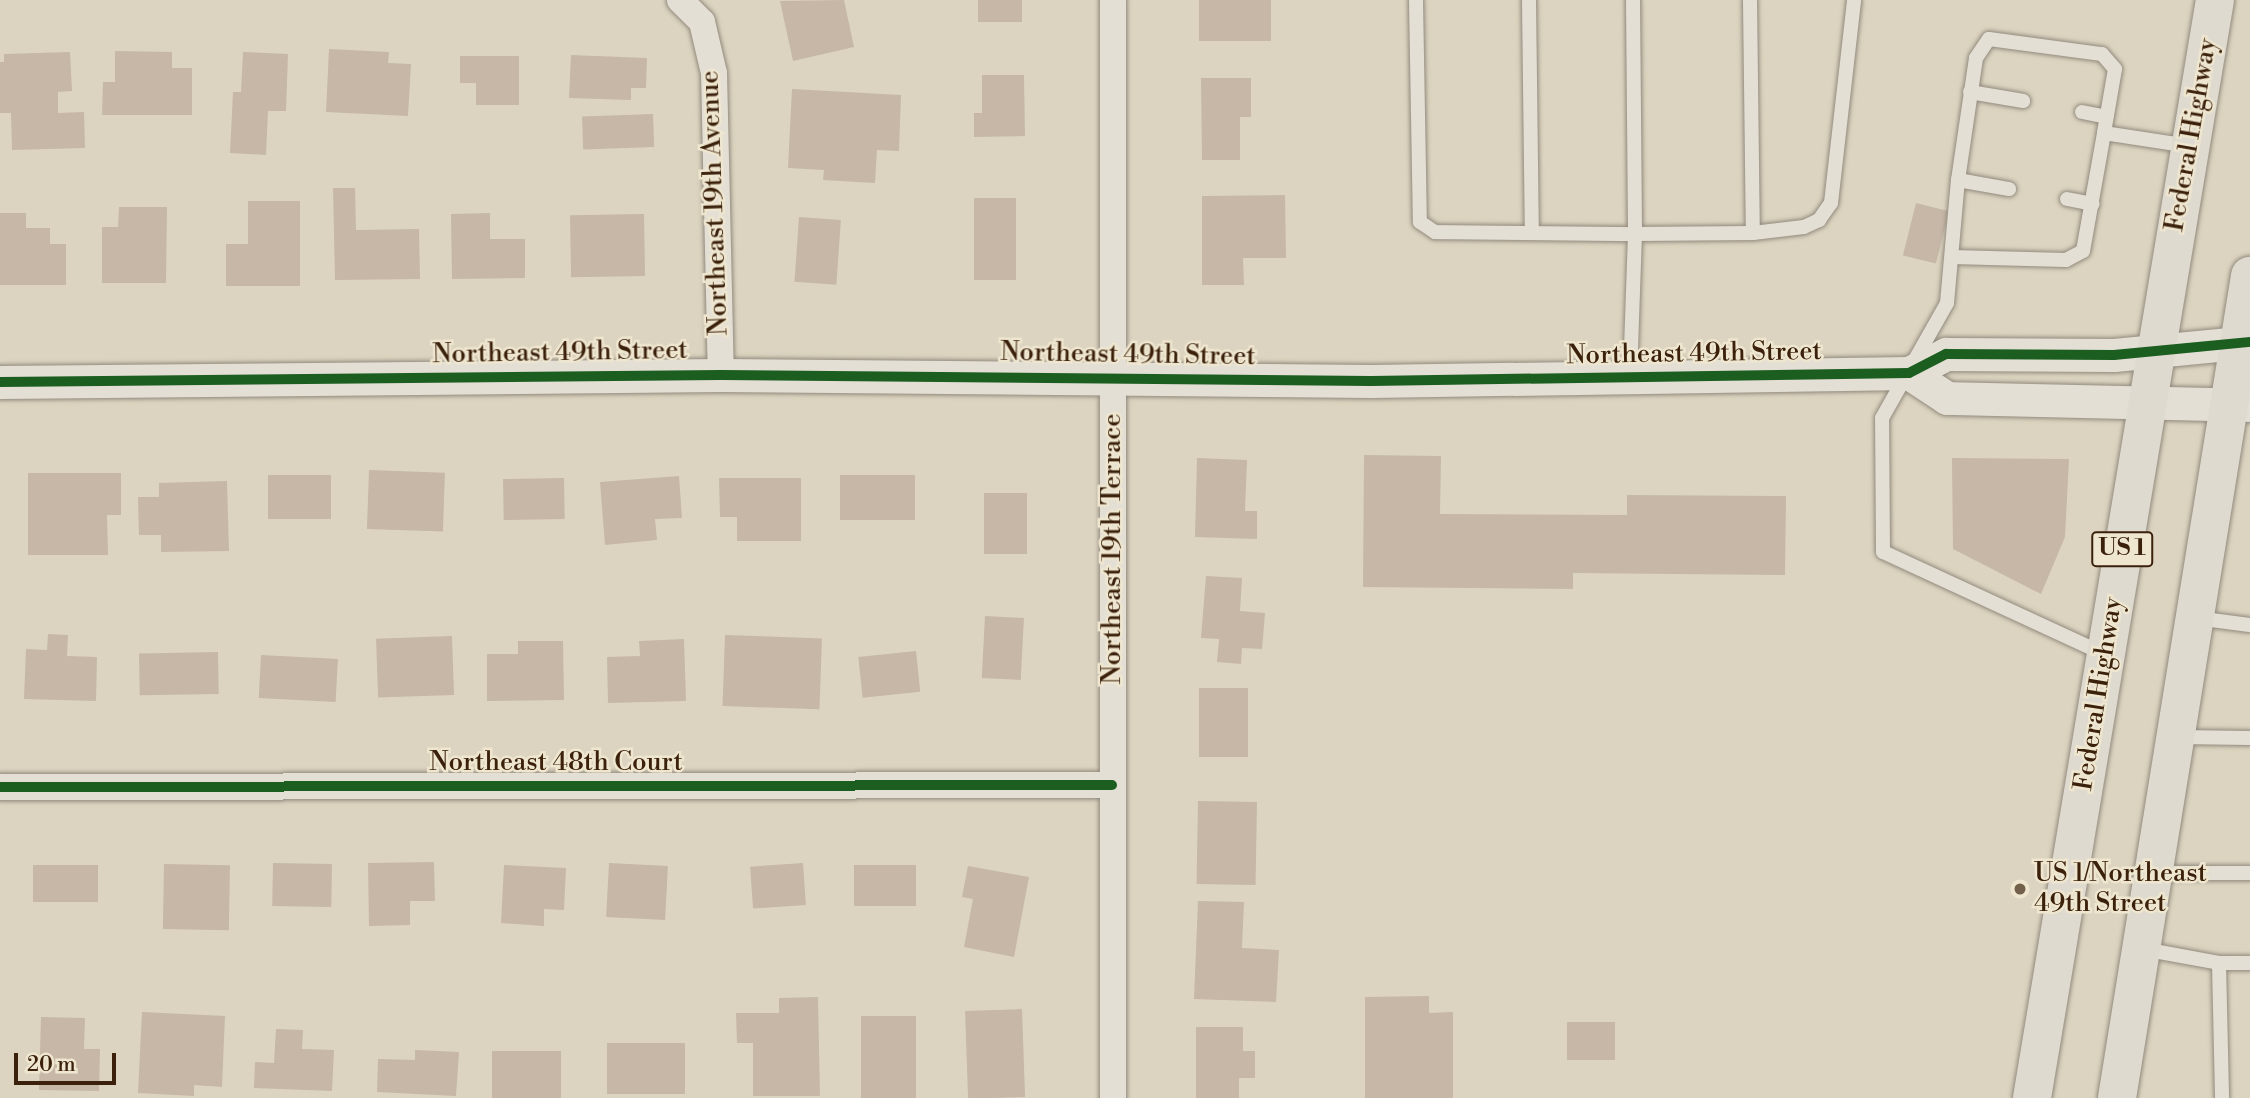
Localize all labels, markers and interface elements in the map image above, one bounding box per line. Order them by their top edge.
street label: Federal Highway [2160,36,2224,234]
street label: Northeast 19th Avenue [695,70,735,336]
street label: Northeast 49th Street [432,335,688,371]
street label: Northeast 49th Street [1566,336,1822,372]
street label: Northeast 49th Street [1000,337,1256,373]
street label: Northeast 19th Terrace [1097,414,1129,684]
road number: US 1 [2090,528,2154,570]
street label: Federal Highway [2068,595,2130,793]
street label: Northeast 48th Court [429,747,683,779]
place label: US 1/Northeast 49th Street [2034,858,2207,920]
marker: US 1/Northeast 49th Street [2012,881,2028,897]
scale bar [18,1038,119,1082]
text: 20 m [27,1052,76,1078]

